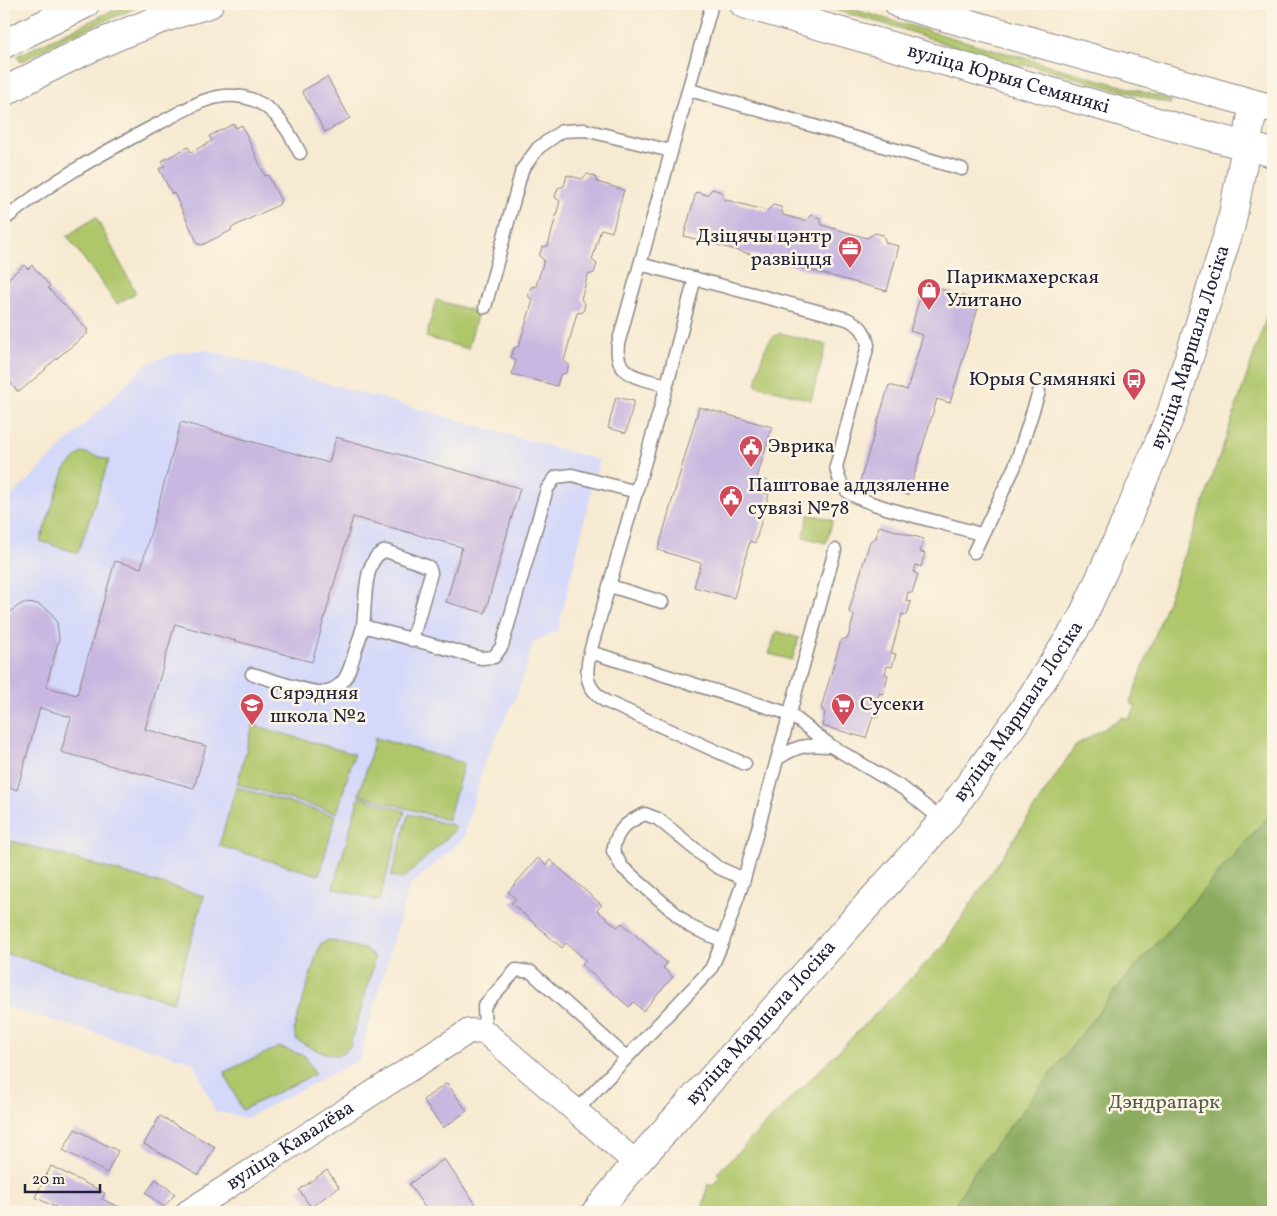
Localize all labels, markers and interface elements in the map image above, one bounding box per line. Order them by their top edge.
street label: вуліца Юрыя Семянякі [904,37,1113,122]
place label: Дзіцячы цэнтр развіцця [696,223,832,274]
office icon: Дзіцячы цэнтр развіцця [837,235,863,269]
street label: вуліца Маршала Лосіка [1144,242,1238,454]
place label: Парикмахерская Улитано [946,264,1099,315]
shop icon: Парикмахерская Улитано [916,277,942,311]
place label: Юрыя Сямянякі [969,366,1116,394]
bus stop icon: Юрыя Сямянякі [1121,367,1147,401]
place label: Эврика [768,433,835,461]
public building icon: Эврика [738,434,764,468]
place label: Паштовае аддзяленне сувязі №78 [748,472,949,523]
public building icon: Паштовае аддзяленне сувязі №78 [718,484,744,518]
street label: вуліца Маршала Лосіка [947,616,1091,808]
place label: Сярэдняя школа №2 [270,680,367,731]
place label: Сусеки [860,691,924,719]
school or university icon: Сярэдняя школа №2 [239,692,265,726]
supermarket icon: Сусеки [830,692,856,726]
street label: вуліца Маршала Лосіка [680,934,843,1112]
park label: Дэндрапарк [1108,1089,1220,1117]
street label: вуліца Кавалёва [221,1094,360,1198]
scale bar [25,1161,100,1193]
text: 20 m [32,1170,65,1191]

